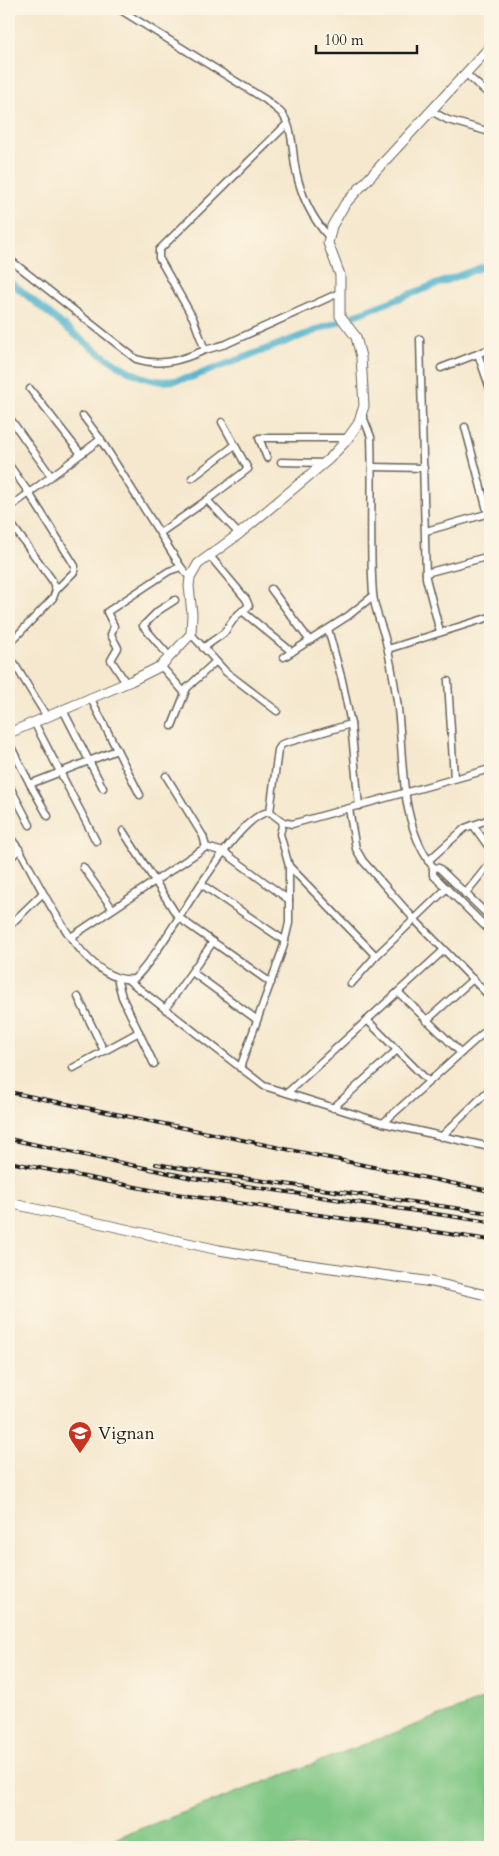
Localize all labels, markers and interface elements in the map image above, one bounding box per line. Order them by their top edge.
scale bar [316,22,418,54]
text: 100 m [324,30,364,50]
school or university icon: Vignan [67,1420,93,1454]
place label: Vignan [98,1421,155,1446]

